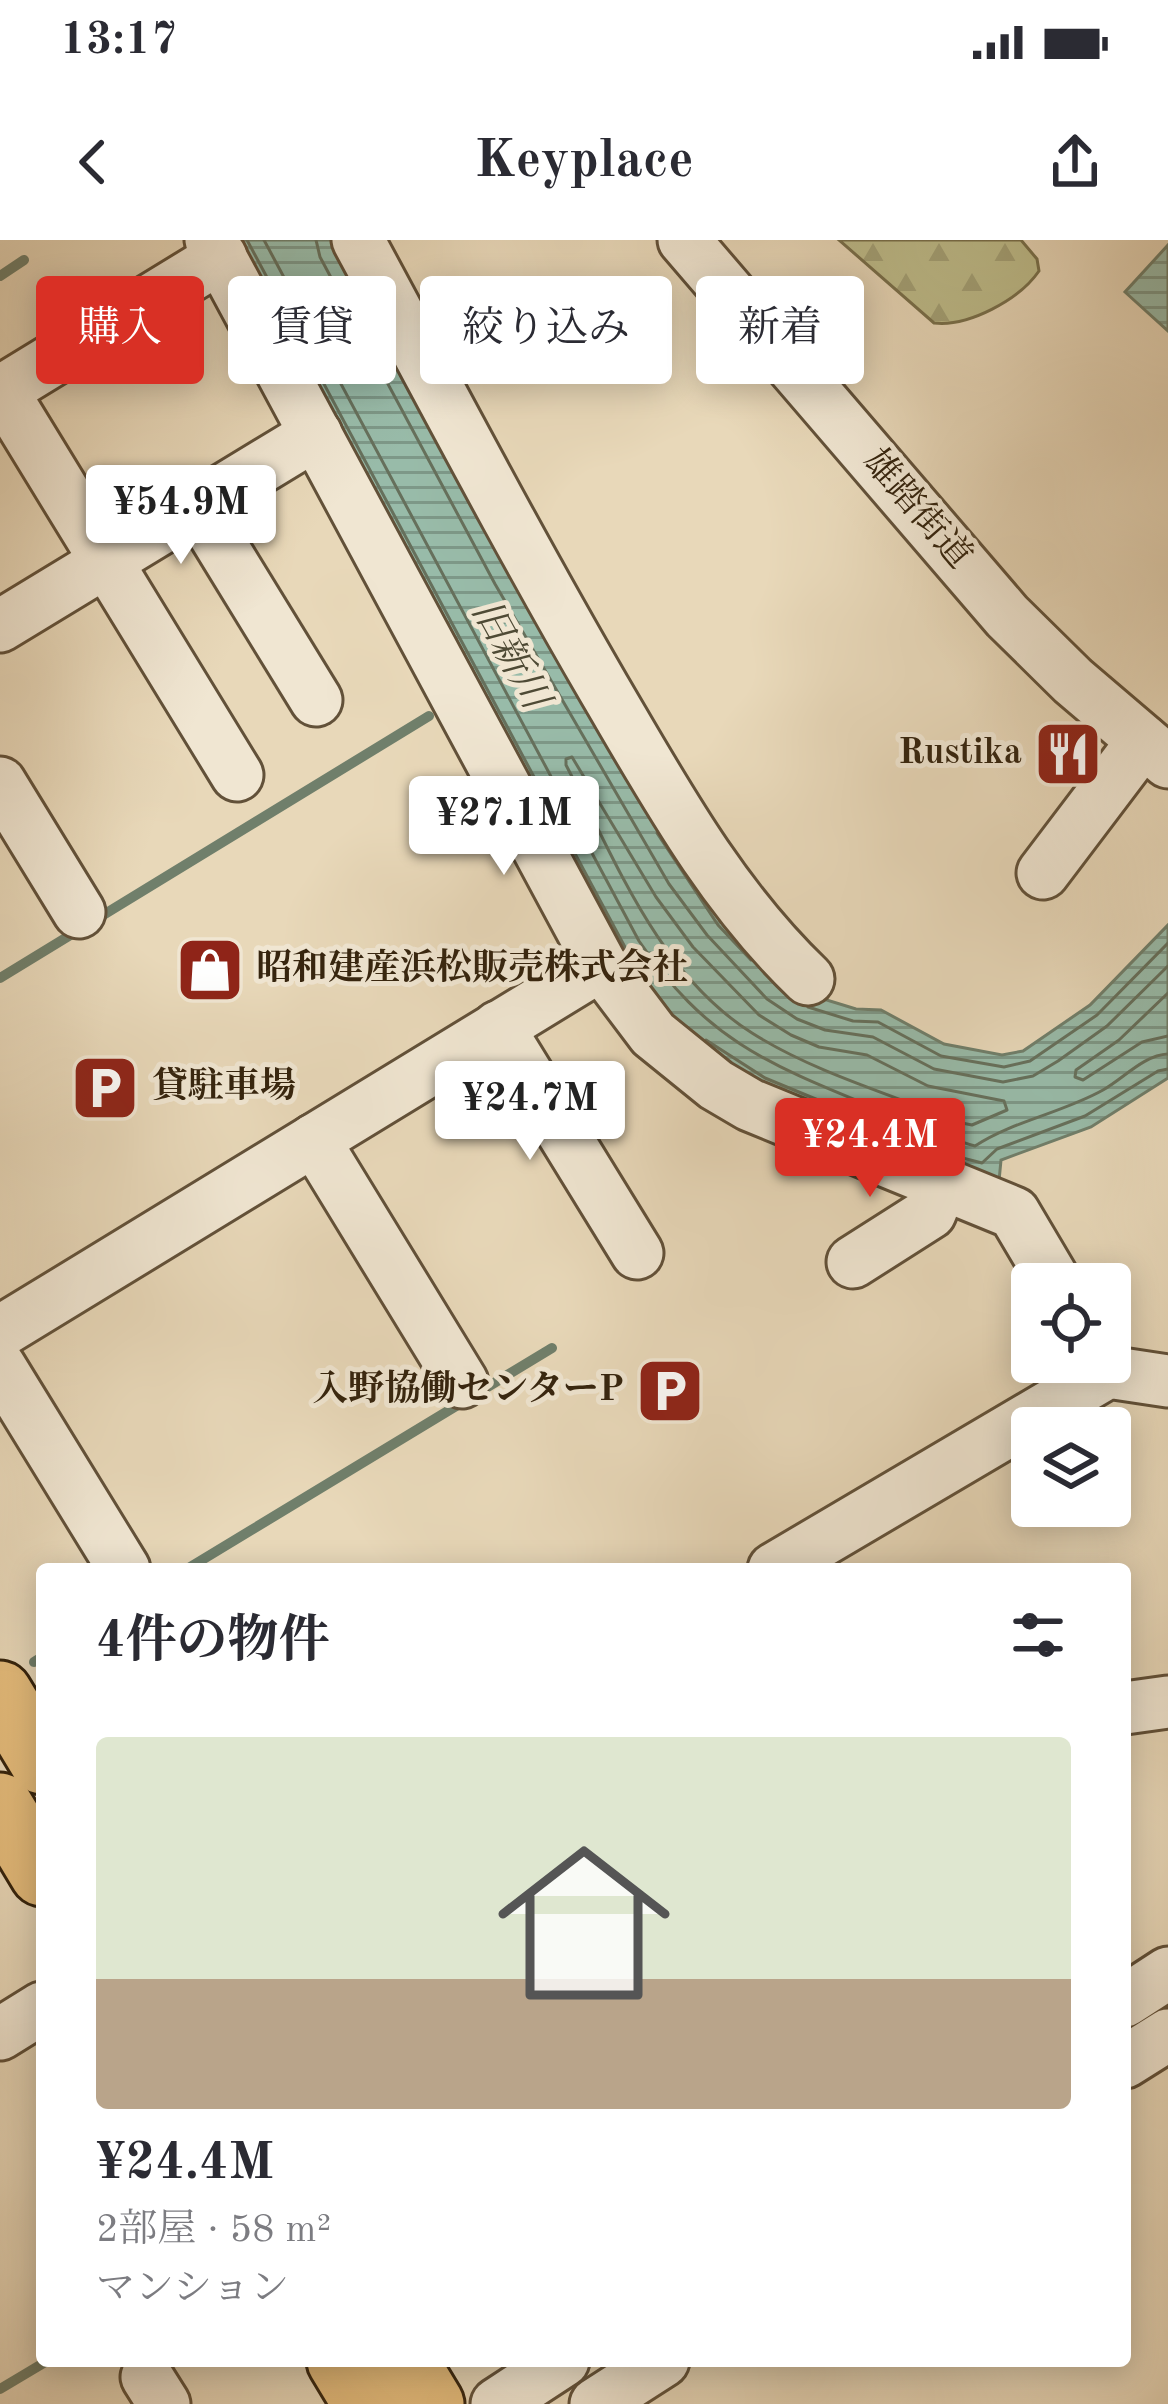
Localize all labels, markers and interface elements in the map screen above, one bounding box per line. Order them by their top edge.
text: 13:17 [60,19,177,64]
icon: back [60,129,126,195]
icon: share [1042,129,1108,195]
text: Keyplace [474,135,694,189]
chip: 購入 [36,276,204,384]
chip: 賃貸 [228,276,396,384]
chip: 絞り込み [420,276,672,384]
chip: 新着 [696,276,864,384]
street label: 雄踏街道 [855,441,980,576]
pin: ¥54.9M [83,465,279,567]
text: ¥54.9M [113,484,249,523]
water label: 旧新川 [464,593,559,719]
restaurant icon: Rustika [1033,719,1103,789]
place label: Rustika [898,736,1022,772]
pin: ¥27.1M [406,776,602,878]
text: ¥27.1M [436,795,572,834]
shop icon: 昭和建産浜松販売株式会社 [175,935,245,1005]
place label: 昭和建産浜松販売株式会社 [256,947,688,988]
parking icon: 貸駐車場 [70,1053,140,1123]
pin: ¥24.7M [432,1061,628,1163]
place label: 貸駐車場 [152,1066,296,1106]
text: ¥24.7M [462,1080,598,1119]
pin: ¥24.4M [772,1098,968,1200]
text: ¥24.4M [802,1117,938,1156]
map controls [1011,1263,1131,1527]
button: locate [1011,1263,1131,1383]
parking icon: 入野協働センターP [635,1356,705,1426]
place label: 入野協働センターP [312,1369,624,1409]
button: layers [1011,1407,1131,1527]
icon: filters [1005,1602,1071,1668]
text: 4件の物件 [96,1617,330,1668]
icon: home [476,1815,692,2031]
text: ¥24.4M [96,2139,274,2190]
text: 2部屋 · 58 m² [96,2211,331,2250]
text: マンション [96,2270,289,2309]

